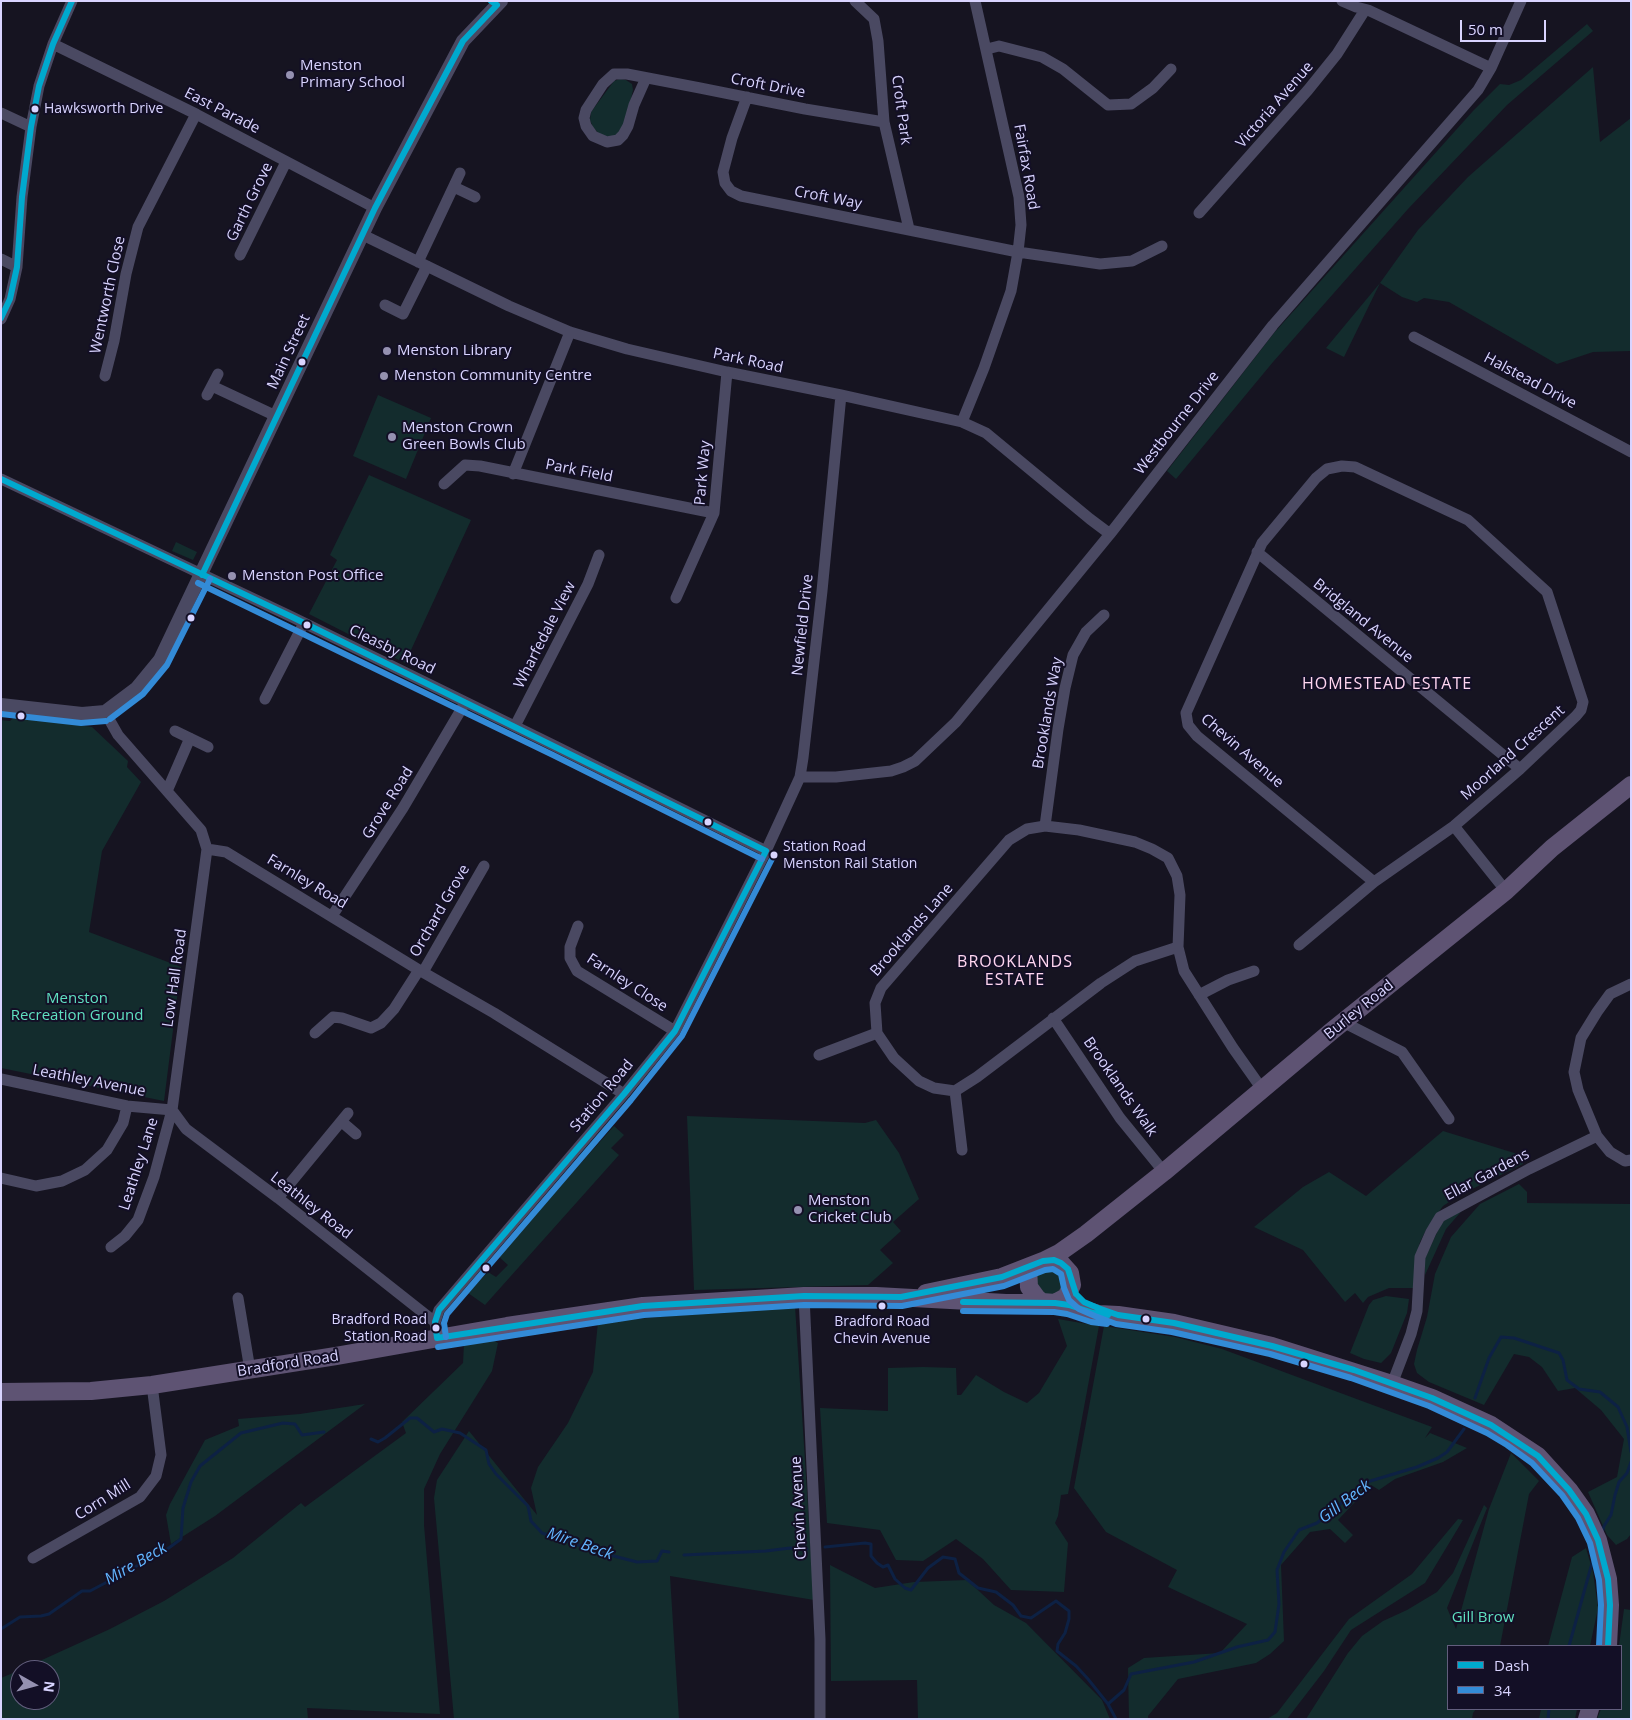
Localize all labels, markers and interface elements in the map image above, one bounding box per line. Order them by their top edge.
scale bar [1462,10,1548,42]
text: 50 m [1468,19,1503,39]
place label: Menston Primary School [300,57,405,92]
street label: Victoria Avenue [1233,58,1317,152]
marker: Menston Primary School [284,69,296,81]
street label: Croft Drive [729,70,807,102]
street label: Croft Park [887,74,915,146]
street label: East Parade [181,84,263,138]
place label: Hawksworth Drive [44,101,163,117]
marker: Hawksworth Drive [30,104,40,114]
street label: Fairfax Road [1010,123,1042,211]
street label: Garth Grove [223,160,277,244]
street label: Croft Way [793,183,863,213]
street label: Wentworth Close [87,235,129,355]
street label: Main Street [264,312,314,392]
place label: Menston Library [397,342,512,360]
marker: Menston Library [381,345,393,357]
street label: Park Road [711,345,785,377]
street label: Halstead Drive [1481,349,1579,413]
unlabelled marker [297,357,307,367]
place label: Menston Community Centre [394,367,592,385]
street label: Westbourne Drive [1131,368,1223,478]
marker: Menston Community Centre [378,370,390,382]
place label: Menston Crown Green Bowls Club [402,419,526,454]
marker: Menston Crown Green Bowls Club [386,431,398,443]
street label: Park Way [691,440,715,506]
street label: Park Field [544,456,614,486]
place label: Menston Post Office [242,567,383,585]
marker: Menston Post Office [226,570,238,582]
street label: Newfield Drive [789,573,817,677]
street label: Bridgland Avenue [1309,575,1417,667]
street label: Wharfedale View [510,579,580,691]
unlabelled marker [186,613,196,623]
unlabelled marker [302,620,312,630]
street label: Cleasby Road [346,621,438,679]
street label: Brooklands Way [1029,656,1067,770]
district label: HOMESTEAD ESTATE [1300,674,1474,694]
street label: Moorland Crescent [1457,702,1569,804]
street label: Chevin Avenue [1197,710,1287,792]
unlabelled marker [16,711,26,721]
street label: Grove Road [359,764,417,842]
unlabelled marker [703,817,713,827]
place label: Station Road Menston Rail Station [783,839,917,872]
marker: Station Road Menston Rail Station [769,850,779,860]
street label: Farnley Road [263,851,351,913]
street label: Orchard Grove [406,862,474,960]
street label: Brooklands Lane [867,880,957,980]
street label: Low Hall Road [159,928,191,1028]
street label: Farnley Close [583,950,671,1016]
district label: BROOKLANDS ESTATE [956,952,1074,990]
street label: Burley Road [1321,976,1397,1044]
park label: Menston Recreation Ground [11,990,143,1025]
street label: Brooklands Walk [1079,1034,1161,1140]
street label: Station Road [567,1056,637,1136]
street label: Leathley Avenue [31,1061,147,1101]
street label: Leathley Lane [116,1115,162,1213]
street label: Ellar Gardens [1441,1145,1533,1205]
street label: Leathley Road [267,1169,355,1243]
place label: Menston Cricket Club [808,1192,892,1227]
marker: Menston Cricket Club [792,1204,804,1216]
unlabelled marker [481,1263,491,1273]
marker: Bradford Road Chevin Avenue [877,1301,887,1311]
place label: Bradford Road Station Road [331,1312,427,1344]
place label: Bradford Road Chevin Avenue [834,1314,930,1346]
unlabelled marker [1141,1314,1151,1324]
marker: Bradford Road Station Road [431,1323,441,1333]
street label: Bradford Road [236,1347,340,1381]
unlabelled marker [1299,1359,1309,1369]
street label: Chevin Avenue [787,1456,811,1560]
street label: Corn Mill [72,1476,134,1524]
water label: Gill Beck [1315,1476,1375,1528]
water label: Mire Beck [544,1524,616,1564]
water label: Mire Beck [102,1539,170,1589]
park label: Gill Brow [1452,1609,1514,1627]
legend [1447,1645,1622,1710]
text: Dash [1494,1655,1530,1675]
north arrow [10,1660,60,1710]
text: N [39,1680,60,1694]
text: 34 [1494,1680,1511,1700]

